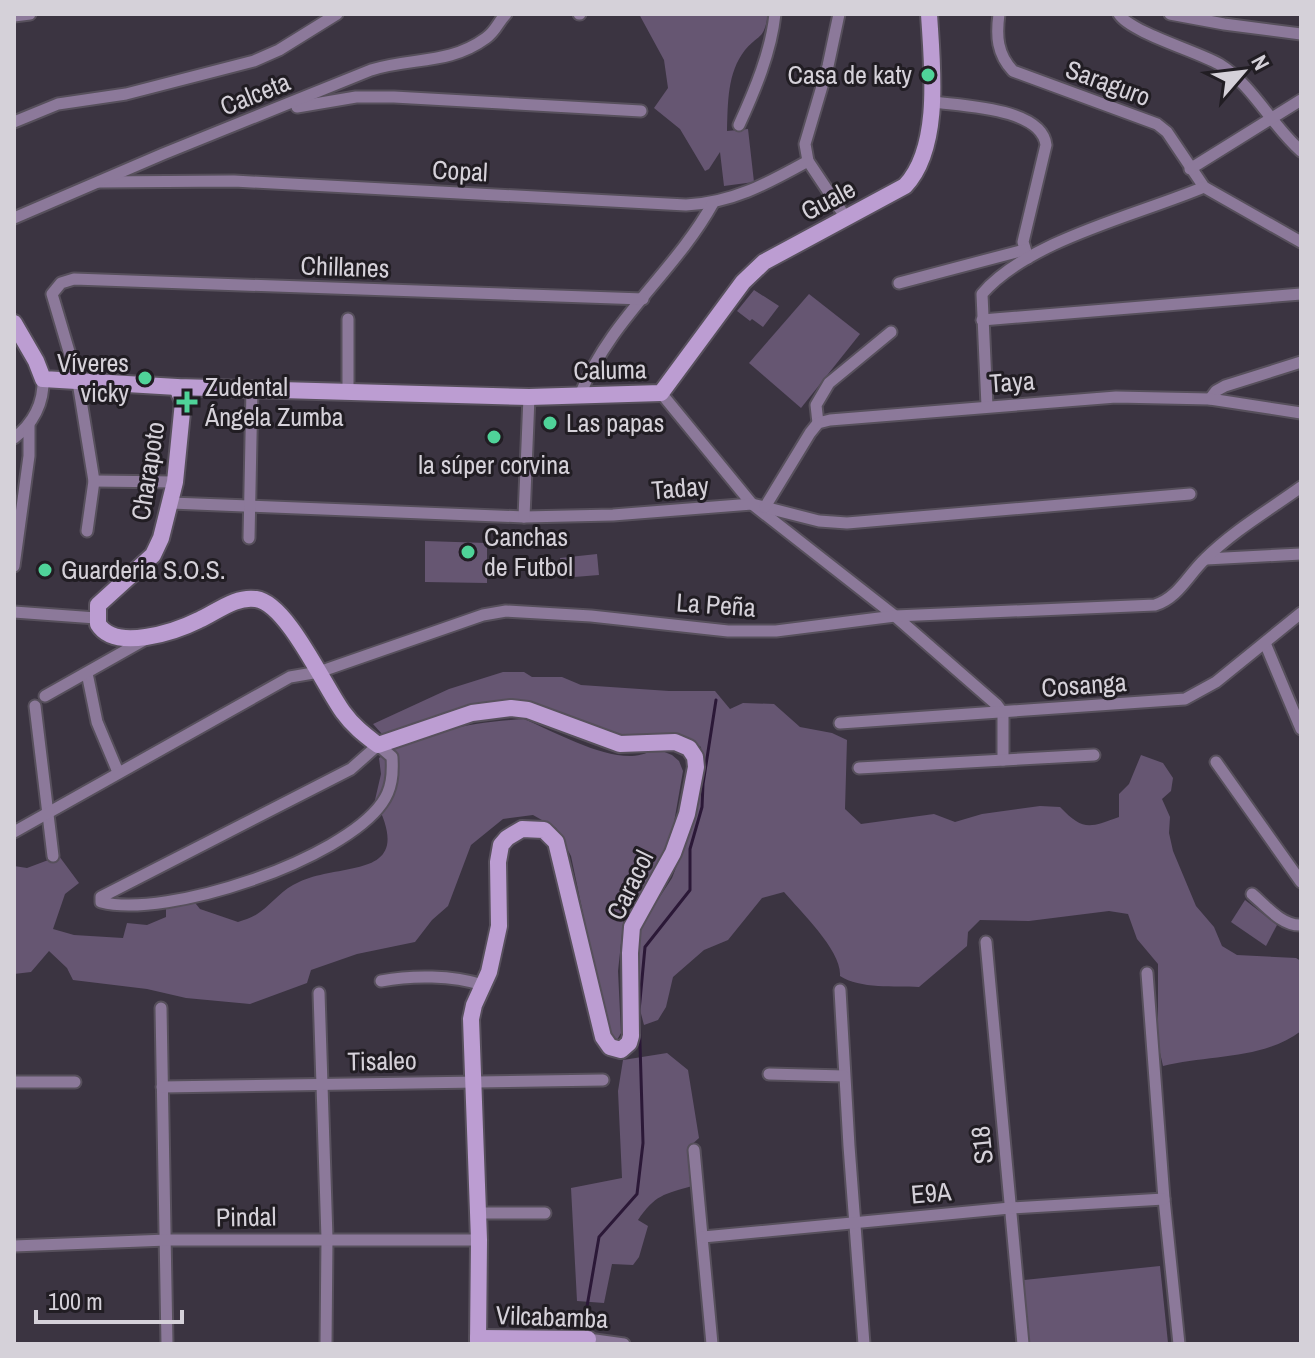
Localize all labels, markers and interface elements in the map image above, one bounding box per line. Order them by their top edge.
north arrow [1203,32,1283,112]
text: N [1244,50,1277,75]
street label: Saraguro [1061,51,1155,114]
place label: Casa de katy [788,57,912,92]
street label: Calceta [215,64,295,123]
marker: Casa de katy [919,66,937,84]
street label: Copal [431,152,489,189]
street label: Guale [794,171,861,228]
street label: Chillanes [300,247,390,286]
place label: Víveres vicky [57,345,129,410]
street label: Caluma [573,351,647,388]
street label: Taya [988,362,1036,401]
marker: Víveres vicky [136,369,154,387]
place label: Zudental Ángela Zumba [204,369,344,434]
marker: Zudental Ángela Zumba [176,391,198,413]
place label: Las papas [566,405,664,440]
marker: Las papas [541,414,559,432]
street label: Charapoto [122,419,173,523]
marker: la súper corvina [485,428,503,446]
place label: la súper corvina [418,447,570,482]
street label: Taday [650,468,710,507]
place label: Canchas de Futbol [484,519,573,584]
marker: Canchas de Futbol [459,543,477,561]
place label: Guarderia S.O.S. [61,552,226,587]
marker: Guarderia S.O.S. [36,561,54,579]
street label: La Peña [675,584,757,625]
street label: Cosanga [1040,664,1128,705]
street label: Caracol [598,844,661,925]
street label: Tisaleo [347,1042,417,1079]
street label: S18 [962,1124,1001,1166]
street label: E9A [909,1173,953,1212]
street label: Pindal [215,1198,277,1235]
scale bar [36,1274,182,1324]
text: 100 m [48,1285,103,1317]
street label: Vilcabamba [495,1297,609,1336]

